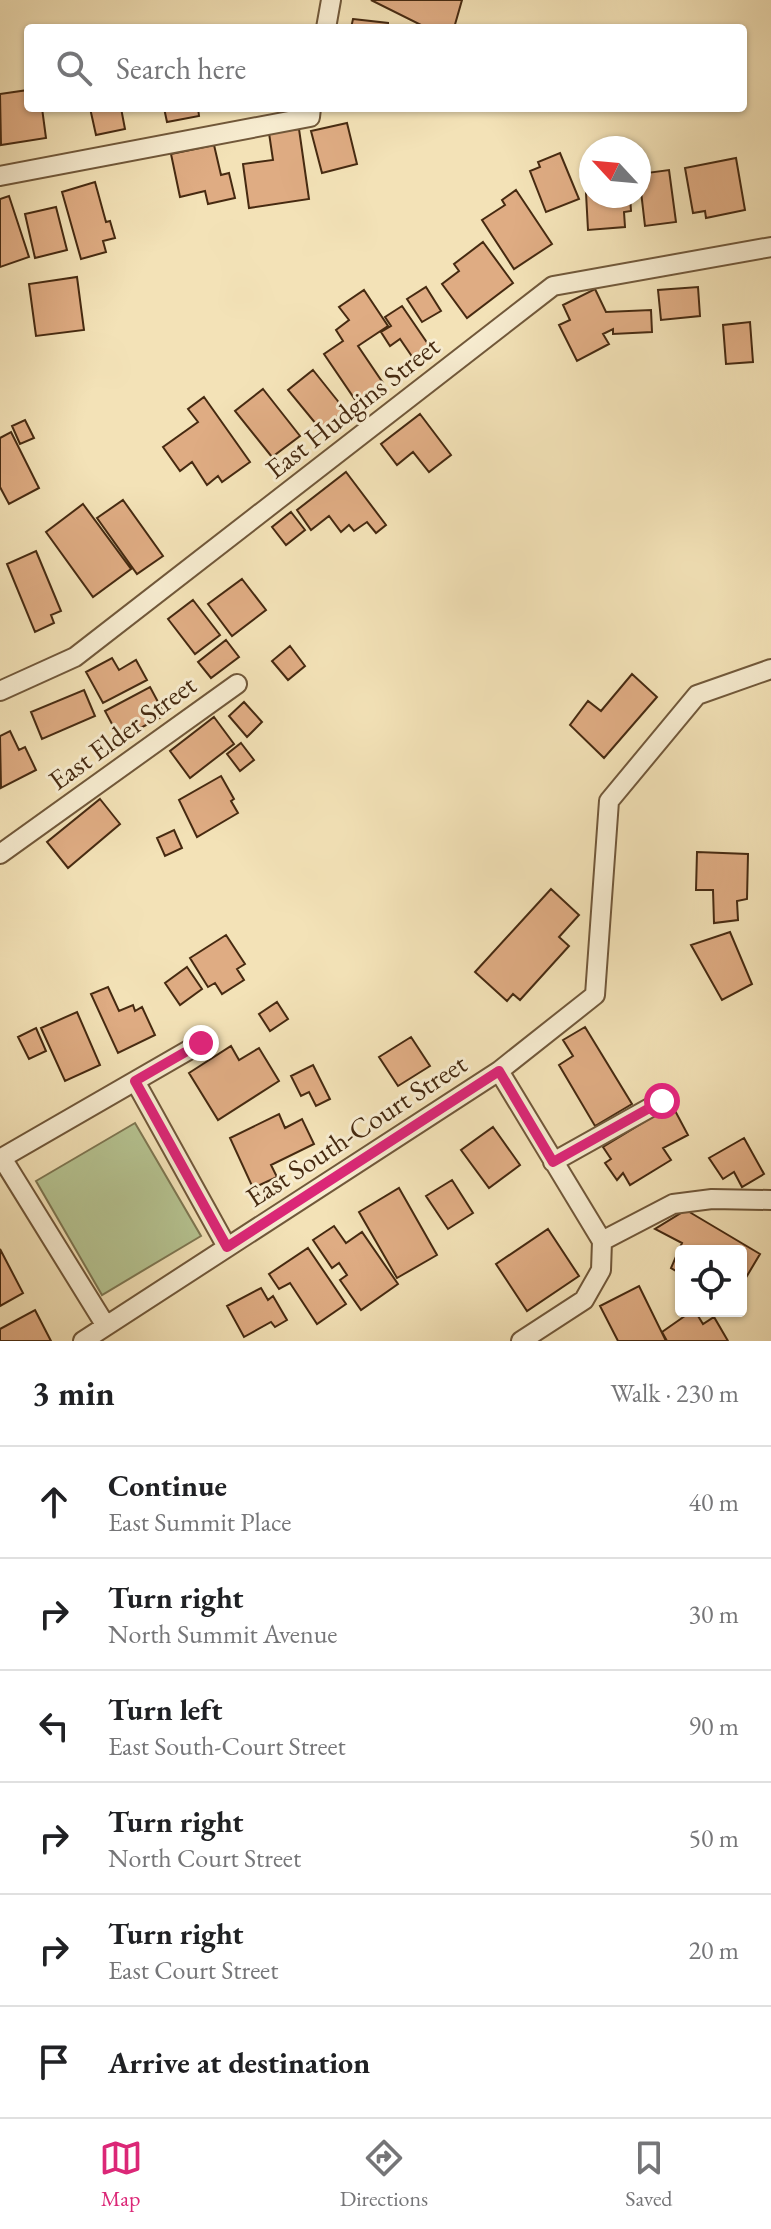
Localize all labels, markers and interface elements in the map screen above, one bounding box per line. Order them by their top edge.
search box [24,24,747,112]
icon: search [52,46,96,90]
text: Search here [116,49,246,88]
north arrow [579,136,651,208]
street label: East Hudgins Street [258,328,446,486]
street label: East Elder Street [41,666,203,798]
route end [183,1025,219,1061]
street label: East South-Court Street [239,1045,473,1215]
route start [644,1083,680,1119]
map controls [675,1245,747,1317]
button: locate [675,1245,747,1317]
text: 3 min [32,1371,115,1415]
text: Walk · 230 m [611,1376,739,1410]
text: Continue [108,1466,227,1505]
icon: ahead [32,1480,76,1524]
text: 40 m [689,1485,739,1519]
text: East Summit Place [108,1505,291,1539]
text: Turn right [108,1578,244,1617]
icon: right [32,1592,76,1636]
text: 30 m [689,1597,739,1631]
text: North Summit Avenue [108,1617,338,1651]
text: Turn left [108,1690,222,1729]
icon: left [32,1704,76,1748]
text: 90 m [689,1709,739,1743]
text: East South-Court Street [108,1729,346,1763]
text: Turn right [108,1802,244,1841]
icon: right [32,1816,76,1860]
text: 50 m [689,1821,739,1855]
text: North Court Street [108,1841,301,1875]
text: Turn right [108,1914,244,1953]
icon: right [32,1928,76,1972]
text: 20 m [689,1933,739,1967]
text: East Court Street [108,1953,278,1987]
icon: arrive [32,2040,76,2084]
text: Arrive at destination [108,2043,370,2082]
tab: Map [99,2136,143,2213]
tab: Directions [340,2136,428,2213]
tab: Saved [625,2136,672,2213]

